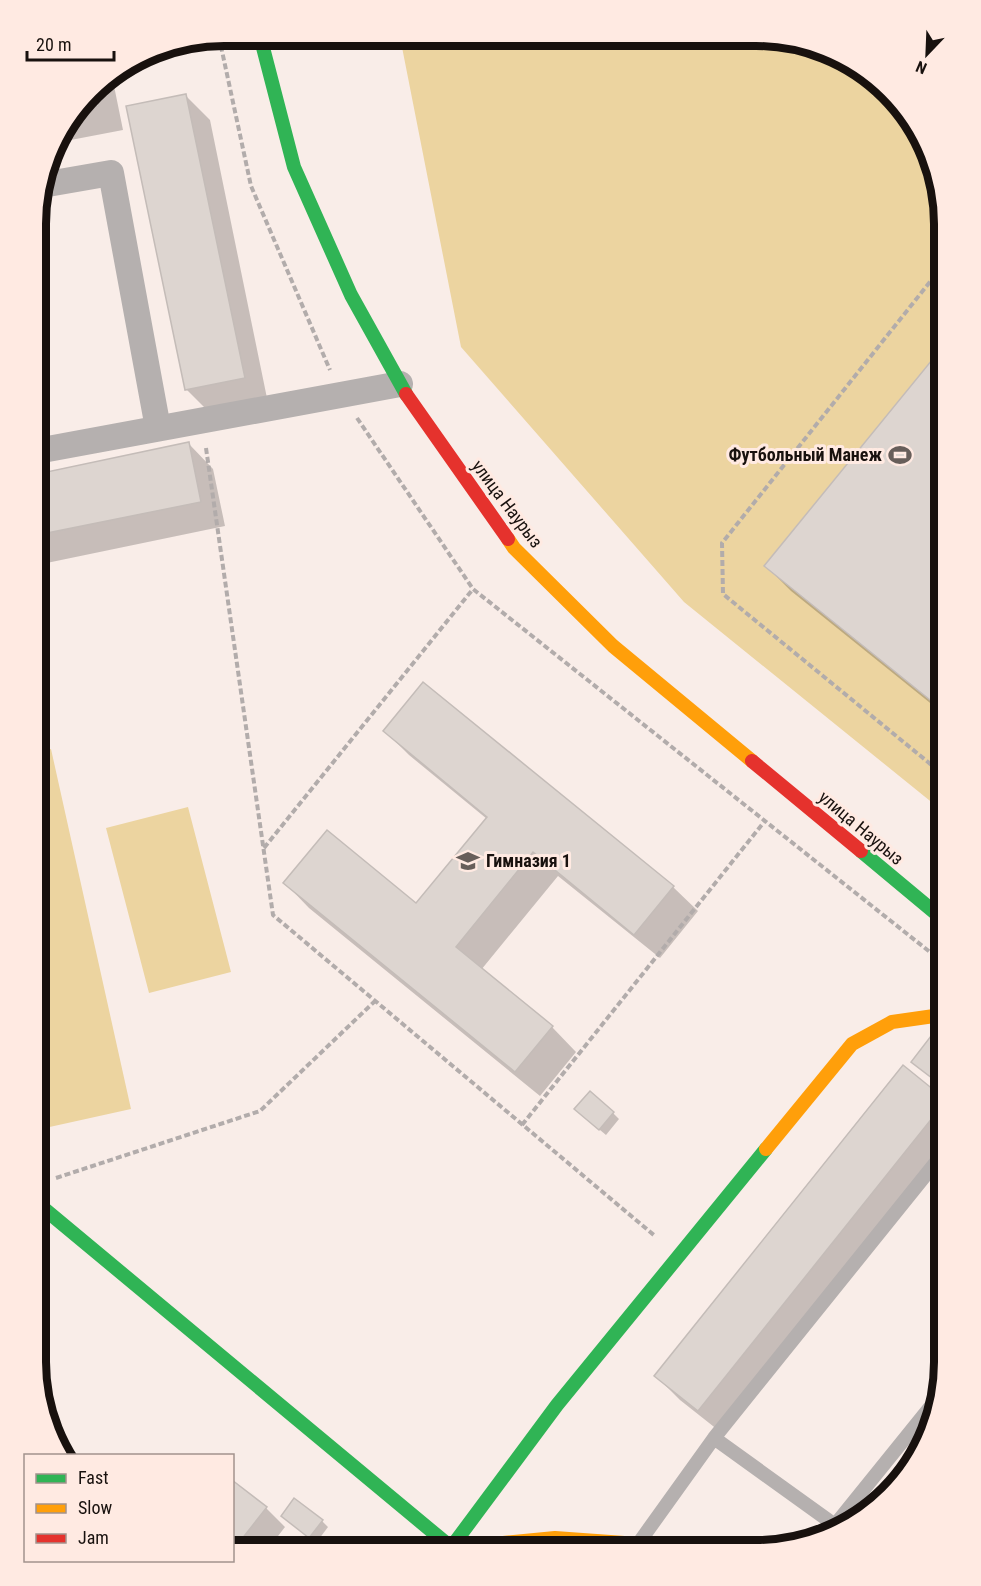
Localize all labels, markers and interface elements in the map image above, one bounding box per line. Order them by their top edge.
scale bar [27,24,114,62]
north arrow [897,24,957,84]
text: 20 m [36,34,71,55]
text: N [913,57,930,78]
sports icon: Футбольный Манеж [887,442,913,468]
place label: Футбольный Манеж [729,444,882,465]
street label: улица Наурыз [468,456,547,552]
street label: улица Наурыз [815,786,908,869]
school or university icon: Гимназия 1 [455,848,481,874]
place label: Гимназия 1 [486,850,571,871]
legend [24,1454,234,1562]
text: Fast [78,1467,109,1488]
text: Slow [78,1497,113,1518]
text: Jam [78,1527,109,1548]

